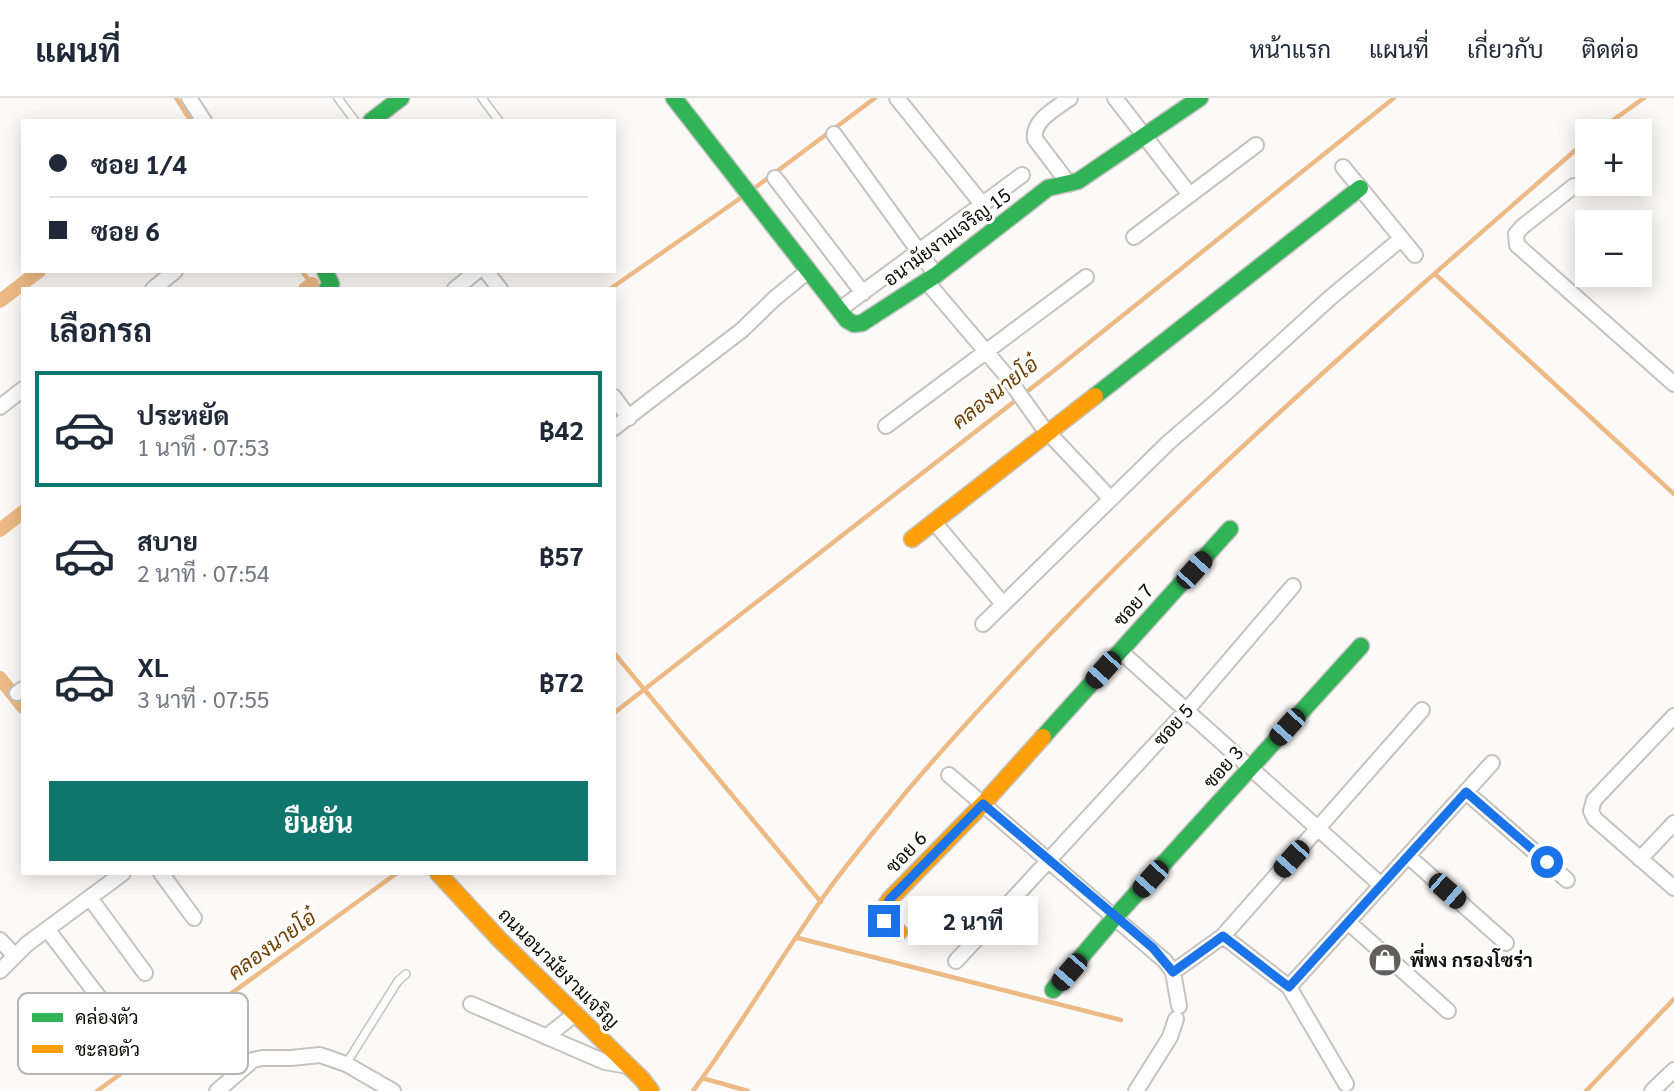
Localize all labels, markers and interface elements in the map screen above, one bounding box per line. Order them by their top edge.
text: แผนที่ [35,27,121,70]
text: หน้าแรก [1250,32,1331,64]
text: แผนที่ [1369,32,1429,64]
text: เกี่ยวกับ [1467,32,1544,64]
text: ติดต่อ [1582,32,1639,64]
map controls [1575,119,1652,287]
button: + [1575,119,1652,196]
text: ซอย 1/4 [91,146,187,180]
street label: อนามัยงามเจริญ 15 [878,182,1015,291]
button: − [1575,210,1652,287]
text: ซอย 6 [91,213,160,247]
text: เลือกรถ [49,308,152,349]
water label: คลองนายโอ๋ [945,348,1045,434]
text: ประหยัด [137,397,230,431]
icon: car [53,398,116,461]
text: ฿42 [539,412,584,446]
text: 1 นาที · 07:53 [137,431,270,461]
text: สบาย [137,523,198,557]
icon: car [53,524,116,587]
text: ฿57 [539,538,584,572]
car [1173,547,1216,593]
text: 2 นาที · 07:54 [137,557,270,587]
street label: ซอย 7 [1107,578,1158,630]
car [1082,647,1125,693]
text: XL [137,649,169,683]
icon: car [53,650,116,713]
text: ฿72 [539,664,584,698]
text: 3 นาที · 07:55 [137,683,270,713]
street label: ซอย 5 [1147,698,1198,750]
car [1266,704,1309,750]
street label: ซอย 3 [1197,740,1248,792]
button: ยืนยัน [49,781,588,861]
street label: ซอย 6 [880,825,931,877]
car [1270,836,1313,882]
route start [1531,846,1563,878]
car [1129,856,1172,902]
car [1425,869,1470,913]
callout: 2 นาที [908,896,1038,946]
water label: คลองนายโอ๋ [222,901,323,985]
street label: ถนนอนามัยงามเจริญ [494,902,625,1033]
route end [868,905,900,937]
text: 2 นาที [943,905,1003,935]
shop icon: พี่พง กรองโซร่า [1366,941,1404,979]
place label: พี่พง กรองโซร่า [1410,943,1533,971]
car [1048,949,1091,995]
legend [18,993,248,1074]
text: คล่องตัว [75,1004,139,1028]
text: ชะลอตัว [75,1036,140,1060]

